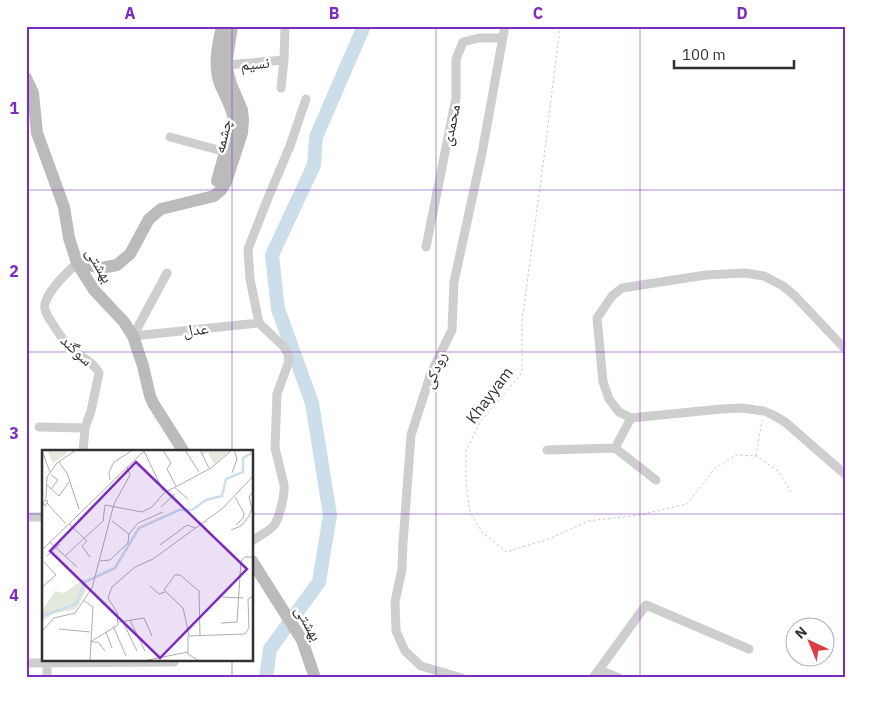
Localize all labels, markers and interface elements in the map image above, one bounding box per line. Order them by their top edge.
text: A [125,3,136,23]
text: B [329,3,340,23]
text: C [533,3,543,23]
text: D [736,3,748,23]
scale bar [674,38,794,70]
text: 100 m [682,45,726,64]
street label: نسیم [240,52,271,75]
text: 1 [9,98,19,118]
street label: محمدی [436,102,465,148]
street label: چشمه [208,117,236,155]
street label: بهشتی [81,244,118,287]
text: 2 [9,261,19,281]
street label: عدل [182,318,210,341]
street label: سوگند [57,330,97,370]
street label: رودکی [417,349,452,392]
street label: Khayyam [461,363,517,427]
text: 3 [9,423,19,443]
inset map [42,450,254,662]
text: 4 [9,585,19,605]
street label: بهشتی [290,602,327,645]
north arrow [784,616,834,666]
text: N [791,623,811,643]

